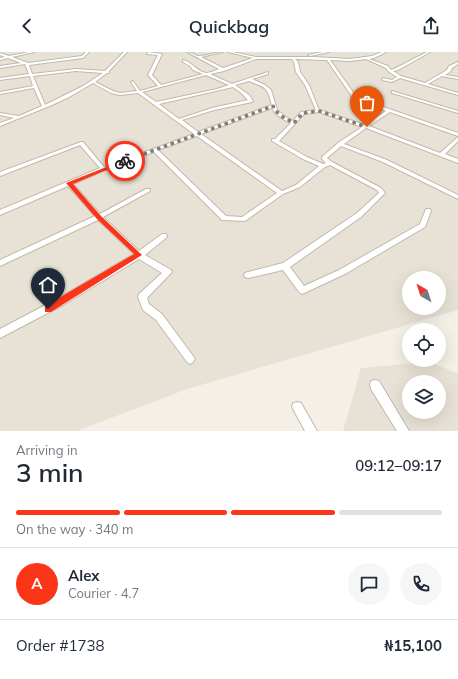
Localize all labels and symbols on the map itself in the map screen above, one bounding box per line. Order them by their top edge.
pin [350,86,384,127]
courier [105,141,145,181]
pin [31,268,65,309]
north arrow [402,271,446,315]

